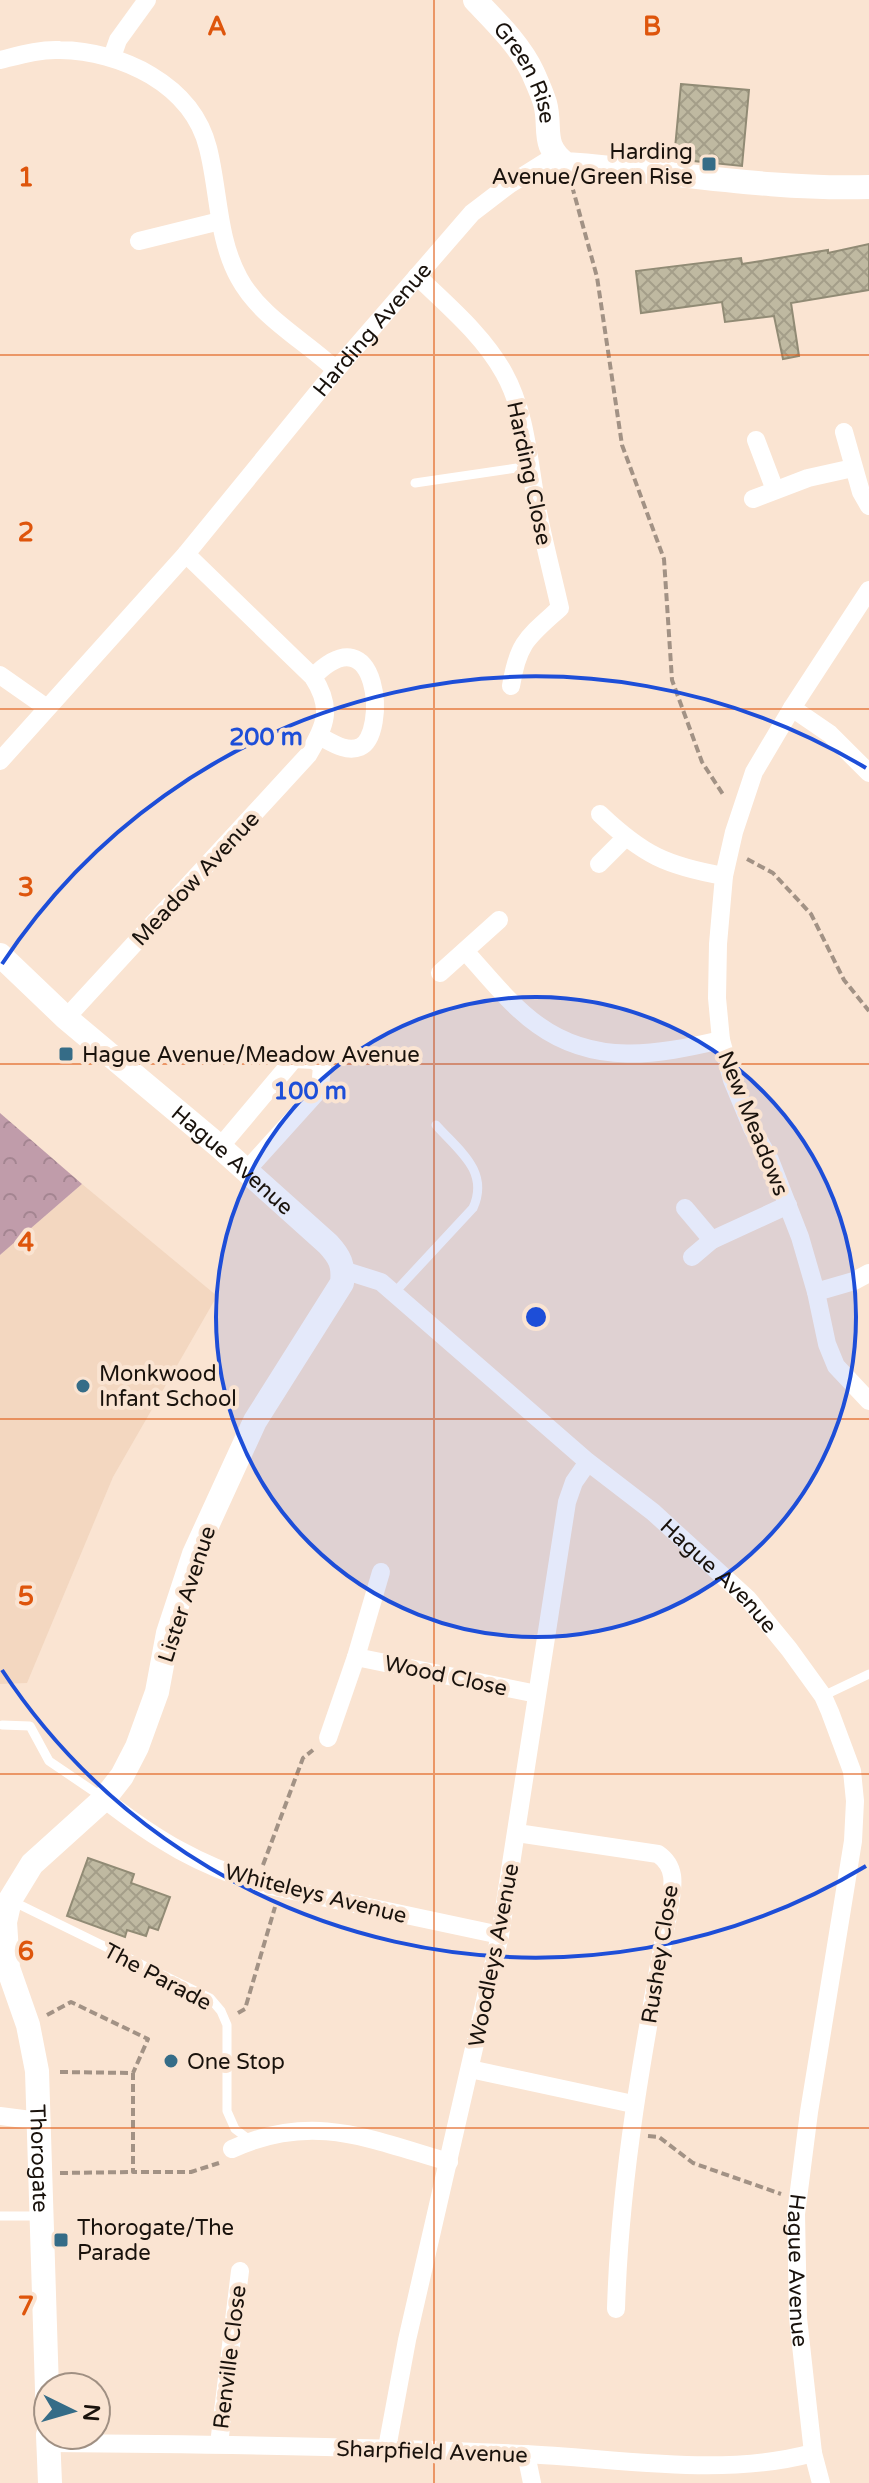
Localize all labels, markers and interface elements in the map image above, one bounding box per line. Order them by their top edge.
text: A [207,11,227,42]
text: B [643,11,661,42]
street label: Green Rise [488,16,560,124]
place label: Harding Avenue/Green Rise [492,139,693,190]
marker: Harding Avenue/Green Rise [700,155,718,173]
text: 1 [18,162,34,193]
street label: Harding Avenue [308,257,437,402]
street label: Harding Close [501,399,557,548]
text: 2 [18,517,34,548]
text: 200 m [229,723,303,752]
street label: Meadow Avenue [127,806,265,951]
text: 3 [18,872,34,903]
place label: Hague Avenue/Meadow Avenue [82,1042,420,1068]
marker: Hague Avenue/Meadow Avenue [57,1045,75,1063]
street label: New Meadows [712,1047,794,1200]
text: 100 m [273,1077,347,1106]
street label: Hague Avenue [166,1100,298,1221]
text: 4 [18,1227,34,1258]
centre of rings [522,1303,550,1331]
place label: Monkwood Infant School [99,1361,237,1412]
marker: Monkwood Infant School [74,1377,92,1395]
street label: Hague Avenue [655,1513,782,1639]
street label: Lister Avenue [153,1523,221,1666]
text: 5 [18,1581,34,1612]
street label: Wood Close [382,1650,510,1702]
street label: Whiteleys Avenue [222,1859,409,1929]
street label: Woodleys Avenue [463,1861,525,2049]
street label: Rushey Close [636,1883,684,2025]
text: 6 [18,1936,34,1967]
street label: The Parade [99,1938,216,2016]
place label: One Stop [187,2049,285,2075]
marker: One Stop [162,2052,180,2070]
street label: Thorogate [24,2104,53,2213]
street label: Hague Avenue [782,2192,813,2348]
place label: Thorogate/The Parade [77,2215,234,2266]
marker: Thorogate/The Parade [52,2231,70,2249]
street label: Renville Close [208,2284,252,2431]
text: 7 [18,2291,34,2322]
north arrow [32,2371,112,2451]
text: N [77,2403,105,2423]
street label: Sharpfield Avenue [336,2436,528,2468]

